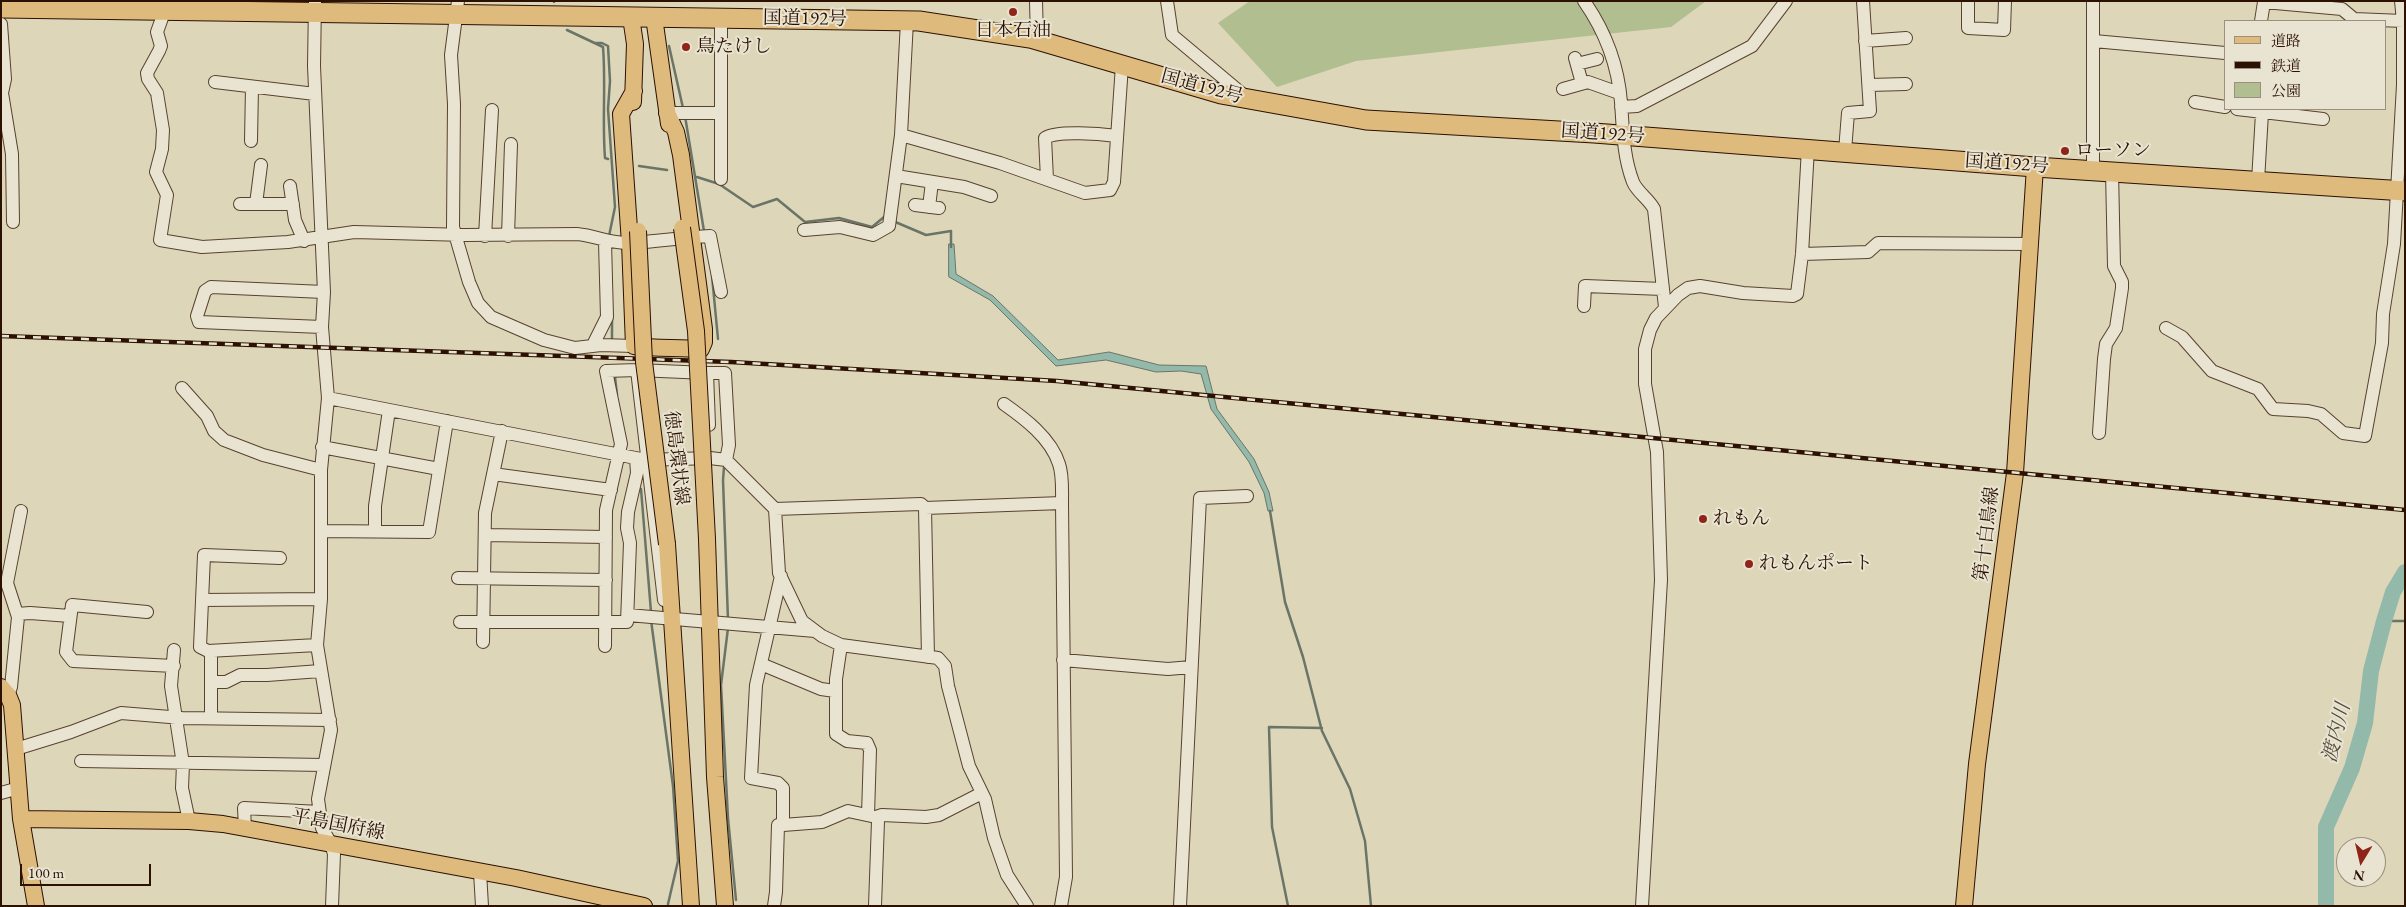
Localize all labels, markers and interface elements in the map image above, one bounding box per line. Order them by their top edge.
marker: 日本石油 [1007,6,1019,18]
street label: 国道192号 [763,7,847,31]
place label: 日本石油 [975,20,1051,42]
legend [2224,20,2386,110]
text: 道路 [2271,31,2301,50]
place label: 鳥たけし [696,36,772,58]
marker: 鳥たけし [680,41,692,53]
text: 鉄道 [2271,56,2301,75]
street label: 国道192号 [1158,65,1246,109]
text: 公園 [2271,81,2301,100]
street label: 国道192号 [1560,120,1646,148]
place label: ローソン [2075,140,2151,162]
marker: ローソン [2059,145,2071,157]
street label: 国道192号 [1964,150,2050,178]
street label: 徳島環状線 [659,409,693,507]
street label: 第十白鳥線 [1970,485,2004,583]
place label: れもん [1713,508,1770,530]
marker: れもん [1697,513,1709,525]
place label: れもんポート [1759,553,1873,575]
marker: れもんポート [1743,558,1755,570]
water label: 渡内川 [2318,701,2356,765]
street label: 平島国府線 [289,805,387,845]
north arrow [2336,837,2386,887]
scale bar [22,854,154,886]
text: 100 m [28,863,64,882]
text: N [2352,866,2366,886]

